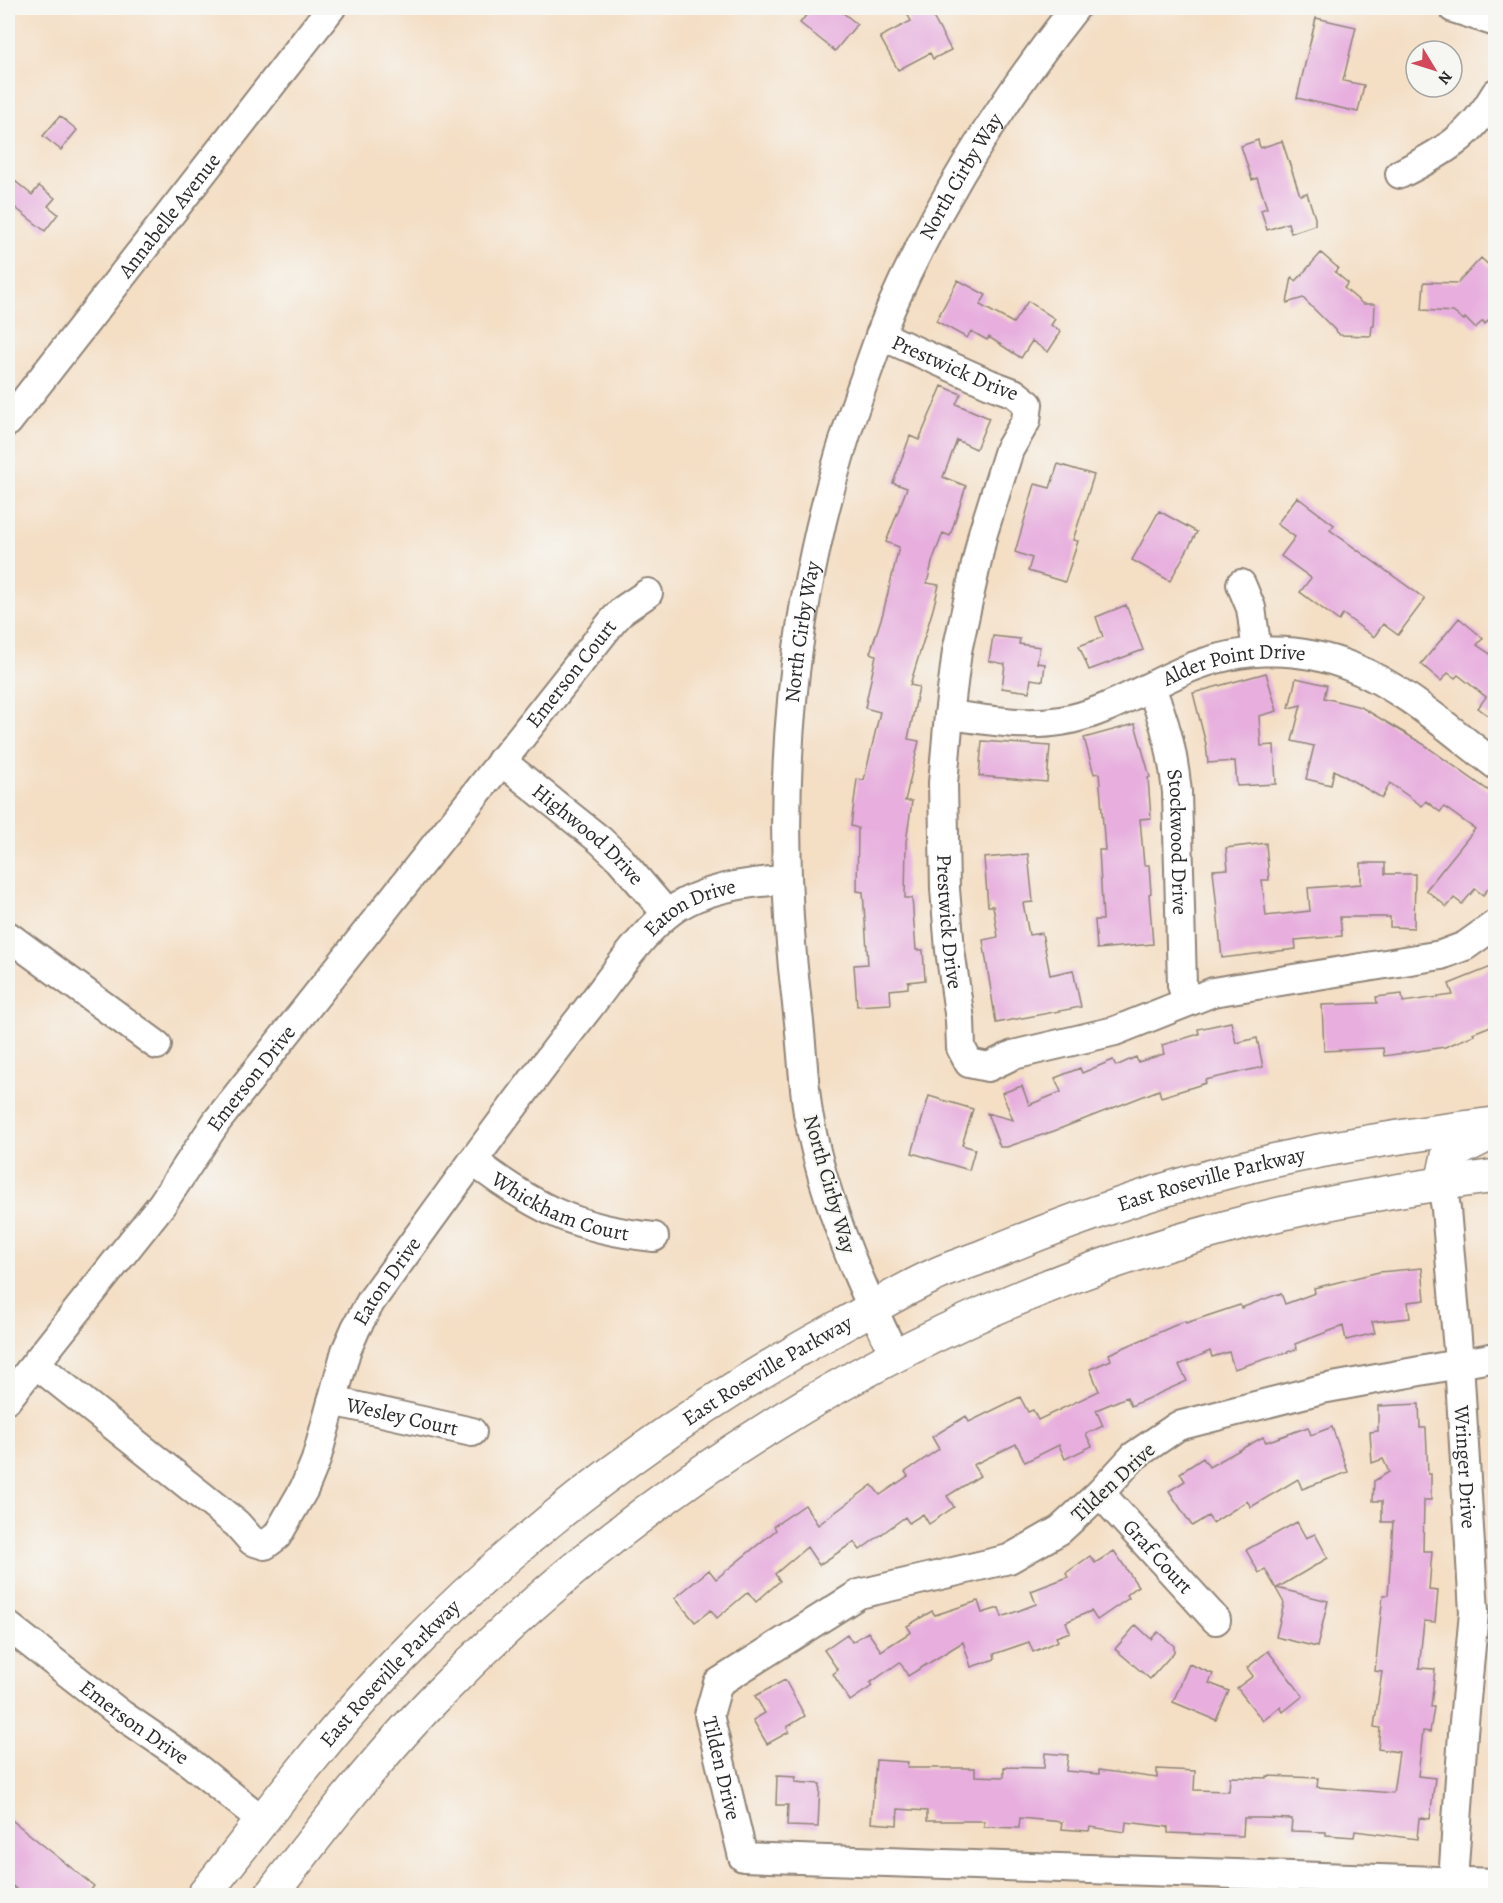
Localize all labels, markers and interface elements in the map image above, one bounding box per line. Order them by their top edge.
north arrow [1404,39,1464,99]
text: N [1433,66,1457,89]
street label: North Cirby Way [912,107,1009,245]
street label: Annabelle Avenue [111,147,227,284]
street label: Prestwick Drive [887,328,1022,407]
street label: North Cirby Way [778,558,827,704]
street label: Emerson Court [520,613,623,734]
street label: Alder Point Drive [1157,637,1307,693]
street label: Stockwood Drive [1160,767,1194,915]
street label: Highwood Drive [526,777,650,891]
street label: Prestwick Drive [930,854,969,991]
street label: Eaton Drive [637,872,738,943]
street label: Emerson Drive [200,1019,302,1137]
street label: North Cirby Way [797,1112,863,1257]
street label: East Roseville Parkway [1114,1140,1308,1218]
street label: Whickham Court [485,1164,631,1248]
street label: Eaton Drive [346,1231,427,1330]
street label: East Roseville Parkway [677,1308,858,1432]
street label: Wesley Court [343,1390,461,1443]
street label: Wringer Drive [1448,1403,1483,1529]
street label: Tilden Drive [1065,1436,1161,1528]
street label: Graf Court [1117,1513,1199,1600]
street label: East Roseville Parkway [313,1592,467,1753]
street label: Emerson Drive [74,1673,195,1771]
street label: Tilden Drive [696,1714,748,1823]

